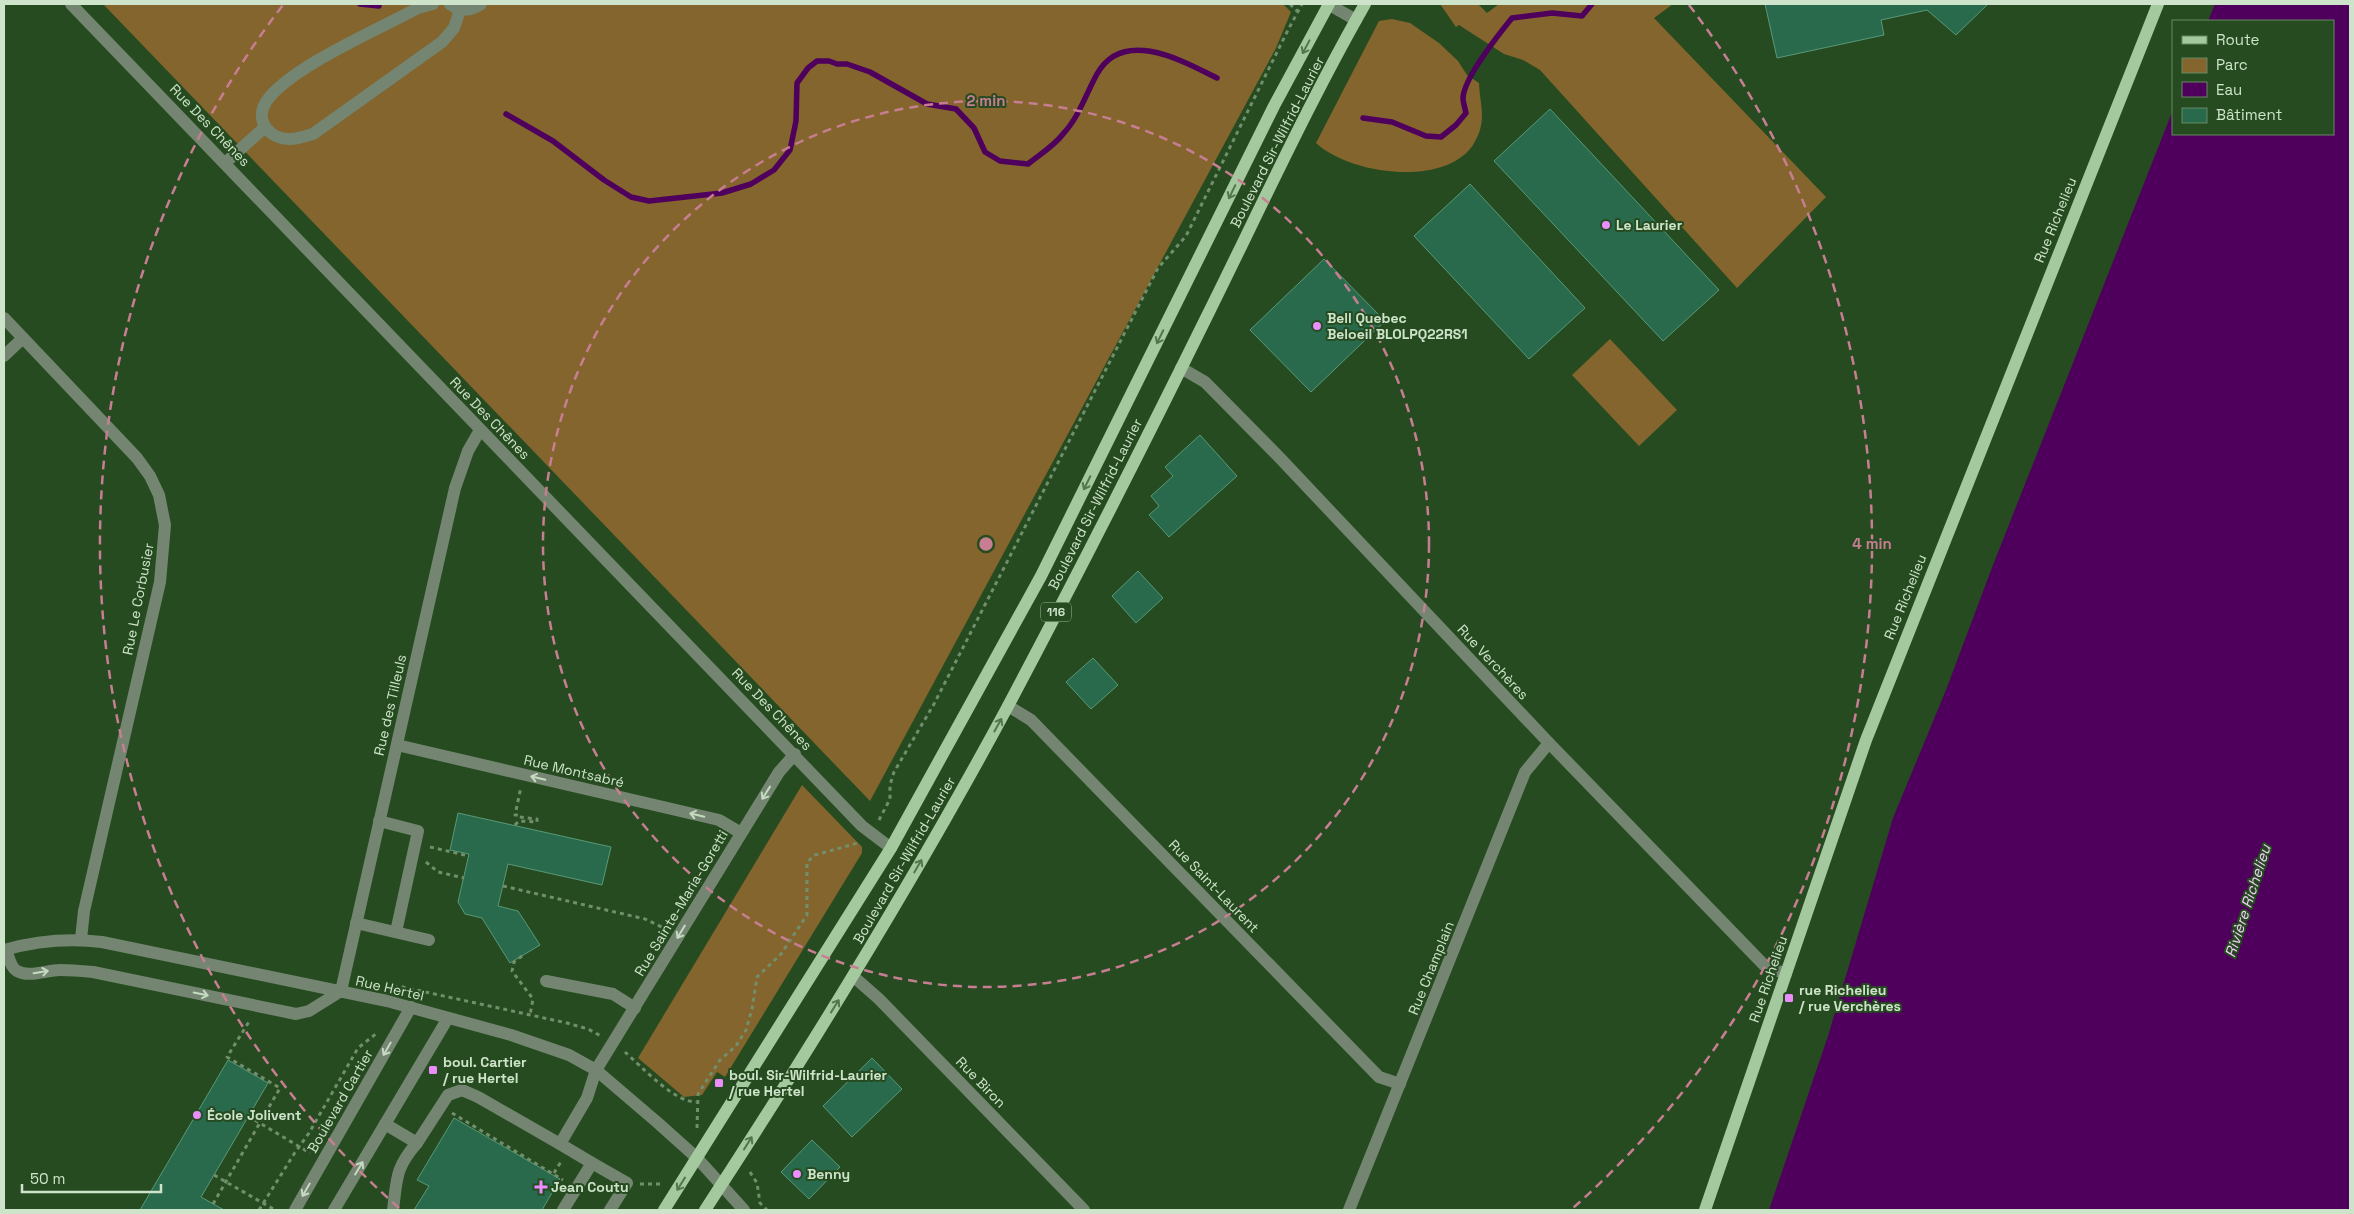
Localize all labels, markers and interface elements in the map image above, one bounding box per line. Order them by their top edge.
legend [2172,20,2334,135]
text: Route [2216,30,2260,49]
one-way arrow [1301,40,1311,55]
street label: Boulevard Sir-Wilfrid-Laurier [1226,53,1328,231]
text: Parc [2216,55,2248,74]
street label: Rue Des Chênes [166,80,254,170]
text: Eau [2216,80,2242,99]
text: 2 min [967,91,1005,110]
text: Bâtiment [2216,105,2282,124]
street label: Rue Richelieu [2030,175,2080,265]
one-way arrow [1227,184,1236,199]
place label: Le Laurier [1616,216,1683,234]
marker: Le Laurier [1600,219,1612,231]
place label: Bell Quebec Beloeil BLOLPQ22RS1 [1327,309,1468,343]
marker: Bell Quebec Beloeil BLOLPQ22RS1 [1311,320,1323,332]
one-way arrow [1154,330,1164,345]
street label: Rue Des Chênes [446,373,534,463]
street label: Boulevard Sir-Wilfrid-Laurier [1044,415,1146,593]
one-way arrow [1082,475,1092,490]
text: 4 min [1852,534,1892,553]
centre of rings [977,535,995,553]
street label: Rue Le Corbusier [118,541,158,657]
street label: Rue Richelieu [1880,552,1930,642]
road number: 116 [1041,602,1071,622]
street label: Rue Verchères [1454,621,1532,703]
street label: Rue des Tilleuls [370,653,410,757]
street label: Rue Des Chênes [728,664,816,754]
one-way arrow [993,718,1003,732]
street label: Rue Montsabré [522,751,626,791]
one-way arrow [531,773,547,782]
street label: Boulevard Sir-Wilfrid-Laurier [849,773,959,947]
one-way arrow [760,786,770,800]
one-way arrow [689,810,705,819]
street label: Rue Sainte-Maria-Goretti [630,827,732,979]
street label: Rue Saint-Laurent [1165,836,1263,936]
water label: Rivière Richelieu [2220,841,2275,960]
one-way arrow [914,860,924,874]
street label: Rue Champlain [1404,919,1458,1017]
one-way arrow [676,924,686,938]
street label: Rue Richelieu [1745,933,1791,1025]
one-way arrow [32,967,48,977]
street label: Rue Hertel [354,971,426,1005]
place label: rue Richelieu / rue Verchères [1798,981,1901,1015]
one-way arrow [192,990,208,999]
marker: rue Richelieu / rue Verchères [1783,992,1795,1004]
one-way arrow [831,1000,841,1014]
one-way arrow [382,1042,392,1057]
street label: Boulevard Cartier [303,1046,377,1156]
place label: boul. Cartier / rue Hertel [442,1053,527,1087]
street label: Rue Biron [952,1053,1010,1111]
marker: boul. Cartier / rue Hertel [427,1064,439,1076]
place label: boul. Sir-Wilfrid-Laurier / rue Hertel [728,1066,887,1100]
marker: boul. Sir-Wilfrid-Laurier / rue Hertel [713,1077,725,1089]
place label: École Jolivent [207,1106,301,1124]
marker: École Jolivent [191,1109,203,1121]
one-way arrow [743,1137,753,1151]
scale bar [22,1162,161,1194]
one-way arrow [354,1162,364,1176]
place label: Benny [807,1165,850,1183]
marker: Benny [791,1168,803,1180]
text: 50 m [30,1169,65,1188]
one-way arrow [675,1177,685,1191]
place label: Jean Coutu [551,1178,629,1196]
marker: Jean Coutu [535,1181,547,1193]
one-way arrow [301,1183,311,1198]

